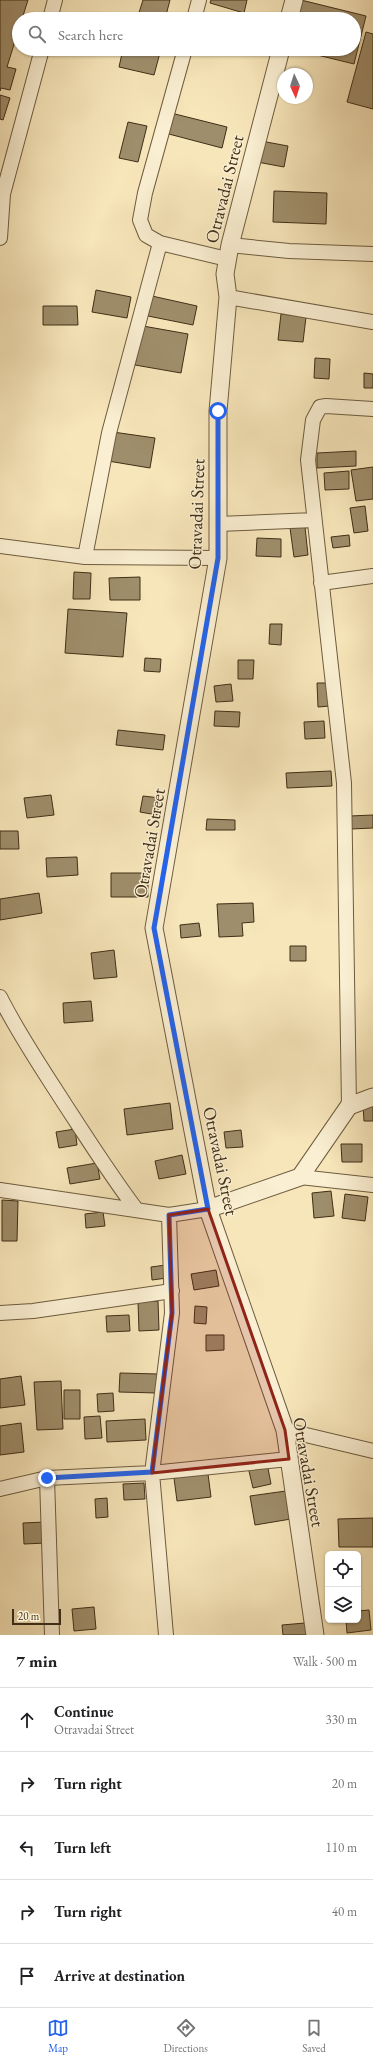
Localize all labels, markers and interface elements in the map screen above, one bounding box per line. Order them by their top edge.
search box [12,12,361,56]
icon: search [26,23,48,45]
text: Search here [58,25,123,44]
north arrow [277,68,313,104]
street label: Otravadai Street [199,132,249,246]
route start [209,402,227,420]
street label: Otravadai Street [183,458,209,570]
street label: Otravadai Street [128,786,170,900]
street label: Otravadai Street [198,1104,244,1218]
street label: Otravadai Street [288,1415,330,1529]
route end [38,1469,56,1487]
map controls [325,1551,361,1623]
button: locate [325,1551,361,1587]
button: layers [325,1587,361,1623]
scale bar [12,1607,61,1626]
text: 20 m [18,1609,39,1623]
text: 7 min [16,1650,57,1672]
text: Walk · 500 m [293,1653,357,1670]
text: Continue [54,1702,114,1721]
icon: ahead [16,1709,38,1731]
text: 330 m [326,1711,357,1728]
text: Otravadai Street [54,1721,134,1738]
icon: right [16,1773,38,1795]
text: Turn right [54,1774,122,1793]
text: 20 m [332,1775,357,1792]
icon: left [16,1837,38,1859]
text: Turn left [54,1838,111,1857]
text: 110 m [326,1839,357,1856]
icon: right [16,1901,38,1923]
text: Turn right [54,1902,122,1921]
text: 40 m [332,1903,357,1920]
icon: arrive [16,1965,38,1987]
text: Arrive at destination [54,1966,185,1985]
tab: Map [47,2017,69,2055]
tab: Directions [164,2017,208,2055]
tab: Saved [302,2017,326,2055]

